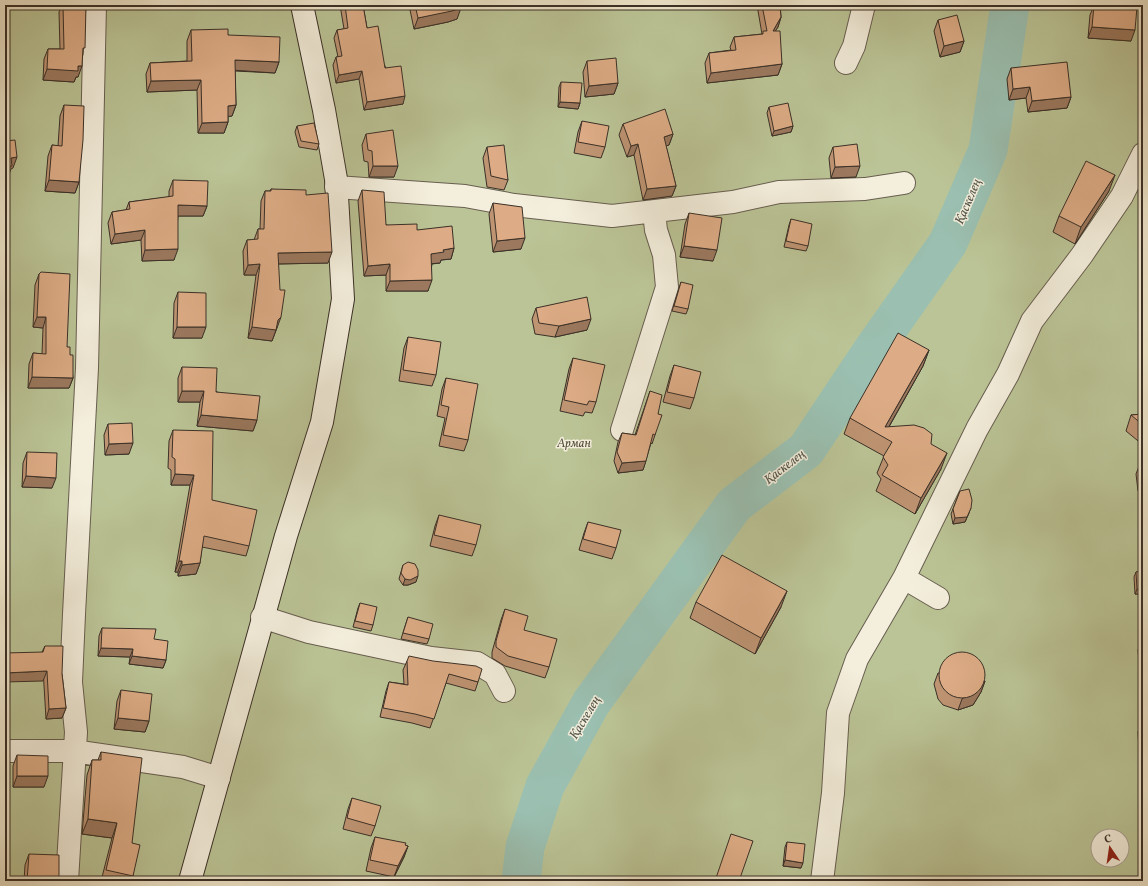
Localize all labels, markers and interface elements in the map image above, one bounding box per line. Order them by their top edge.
water label: Қаскелең [951,176,987,227]
park label: Арман [556,436,591,452]
water label: Қаскелең [761,446,810,489]
water label: Қаскелең [566,693,606,743]
north arrow [1090,828,1130,868]
text: С [1103,832,1113,848]

